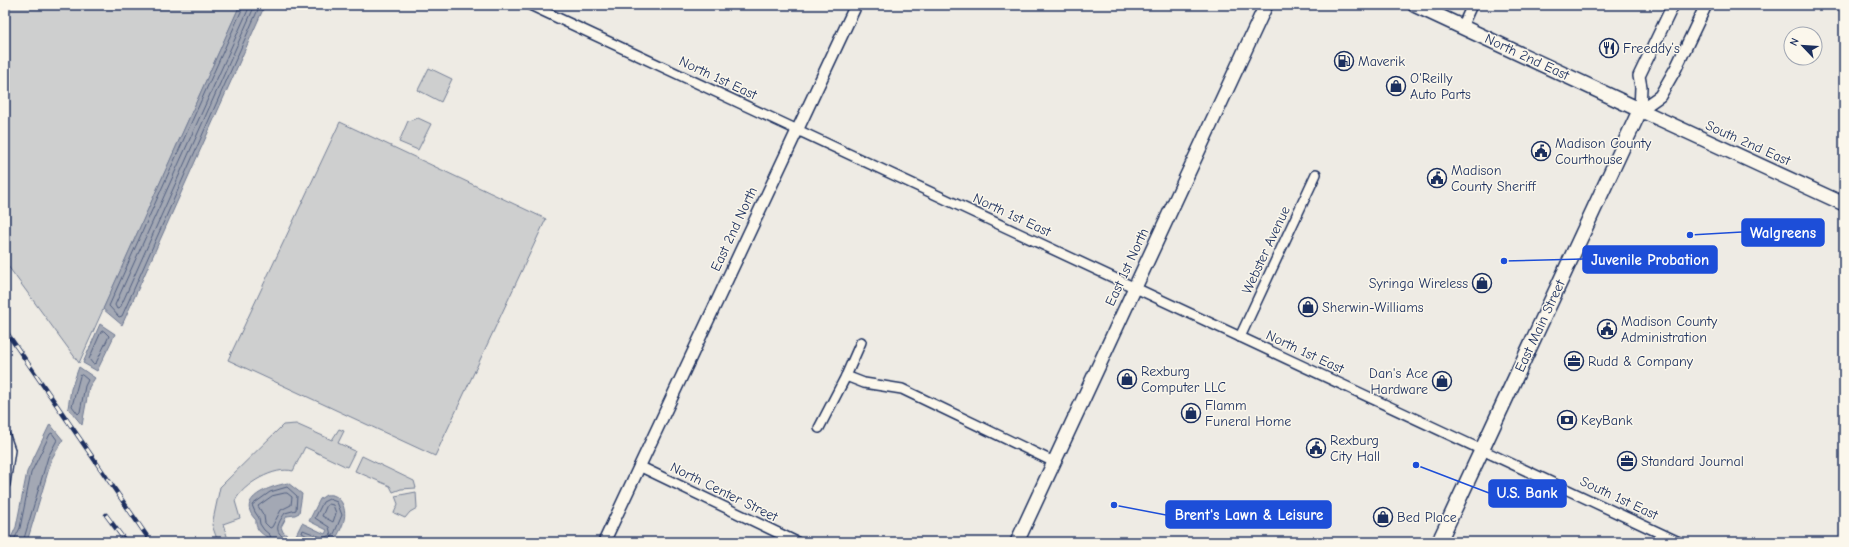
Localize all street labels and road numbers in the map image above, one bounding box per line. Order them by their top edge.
street label: North 2nd East [1482,30,1573,84]
street label: North 1st East [676,53,761,104]
street label: South 2nd East [1703,117,1794,170]
street label: East 2nd North [707,184,761,274]
street label: North 1st East [970,190,1055,241]
street label: Webster Avenue [1238,203,1294,297]
street label: East 1st North [1102,225,1152,309]
street label: East Main Street [1511,276,1569,375]
street label: North 1st East [1263,327,1348,378]
street label: North Center Street [667,459,781,526]
street label: South 1st East [1577,473,1662,524]

